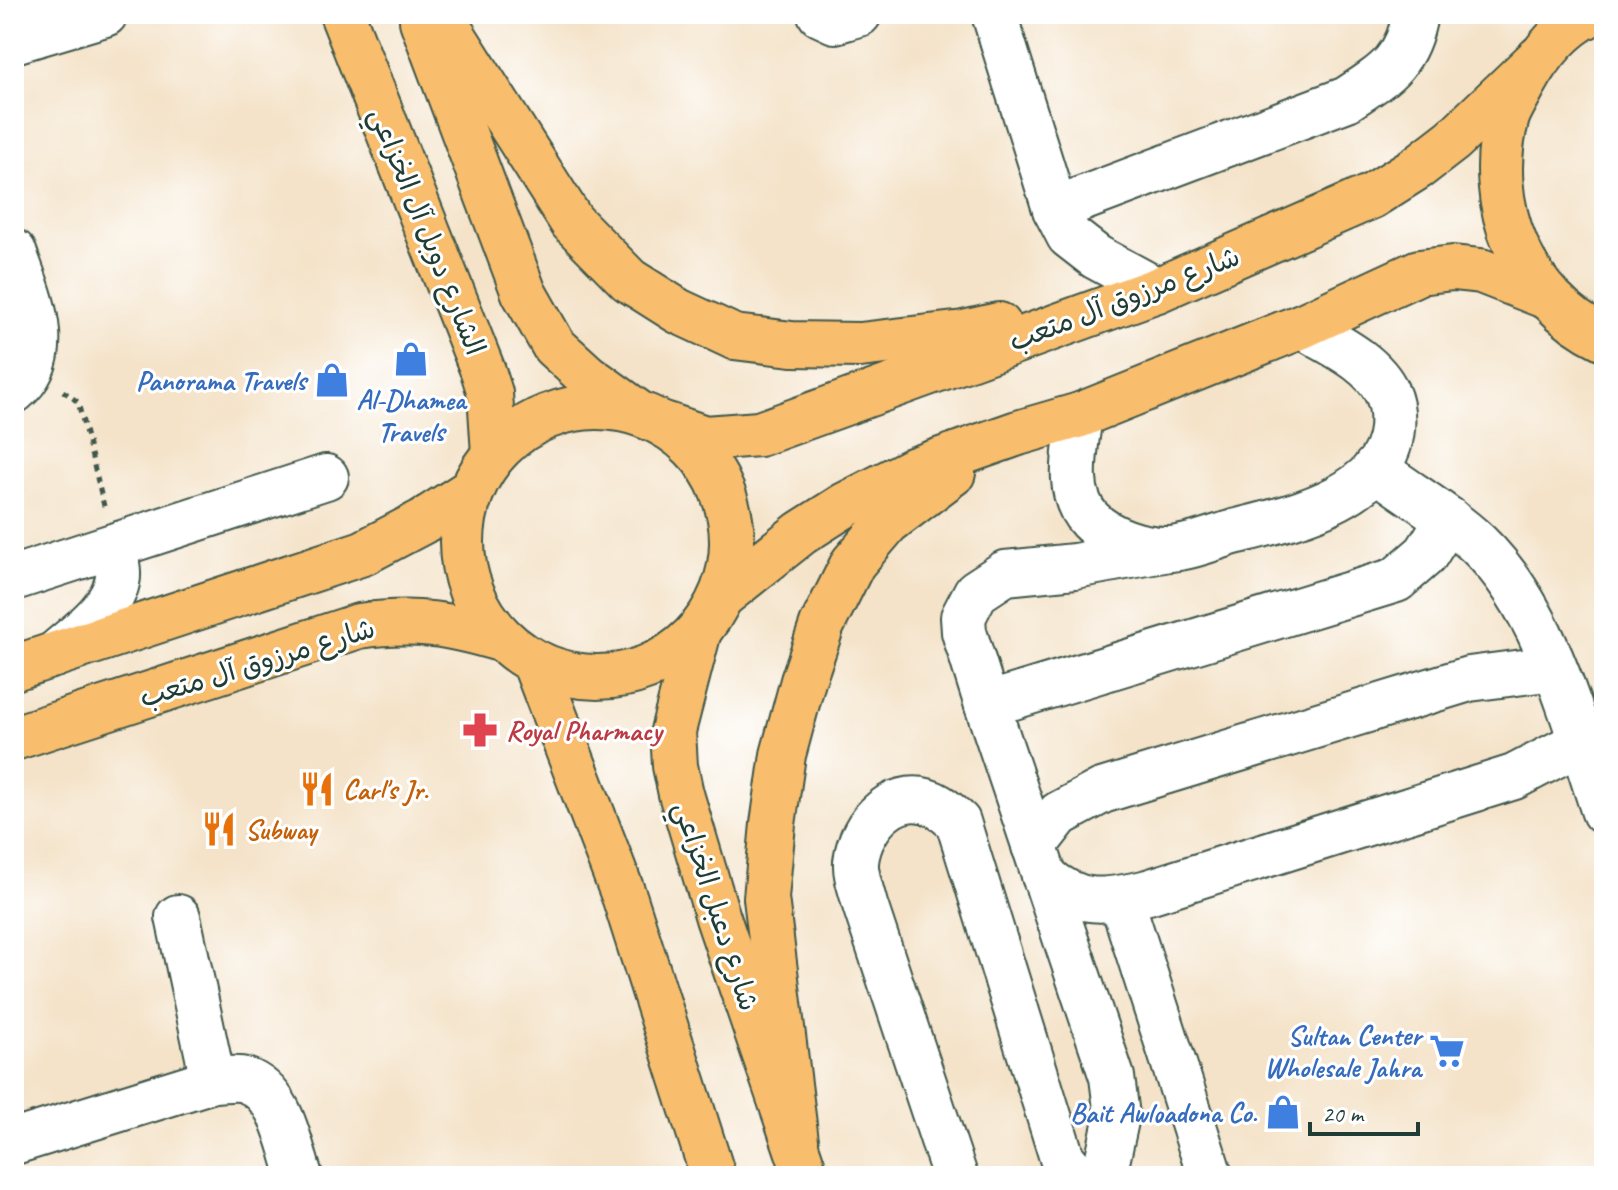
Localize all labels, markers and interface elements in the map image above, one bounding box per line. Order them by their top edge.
street label: الشارع دوبل آل الخزاعي [355,102,493,363]
street label: شارع مرزوق آل متعب [1004,238,1245,360]
shop icon: Al-Dhamea Travels [392,340,430,378]
shop icon: Panorama Travels [313,361,351,399]
place label: Panorama Travels [136,363,309,398]
place label: Al-Dhamea Travels [356,382,468,449]
street label: شارع مرزوق آل متعب [135,610,380,717]
pharmacy icon: Royal Pharmacy [461,711,499,749]
place label: Royal Pharmacy [506,713,664,748]
restaurant icon: Carl's Jr. [298,770,336,808]
place label: Carl's Jr. [343,772,429,807]
street label: شارع دعبل الخزاعي [660,797,767,1017]
restaurant icon: Subway [200,810,238,848]
place label: Subway [245,812,320,847]
place label: Sultan Center Wholesale Jahra [1265,1018,1424,1085]
supermarket icon: Sultan Center Wholesale Jahra [1428,1032,1466,1070]
scale bar [1310,1086,1418,1136]
shop icon: Bait Awloadona Co. [1264,1093,1302,1131]
place label: Bait Awloadona Co. [1070,1095,1257,1130]
text: 20 m [1322,1099,1365,1129]

